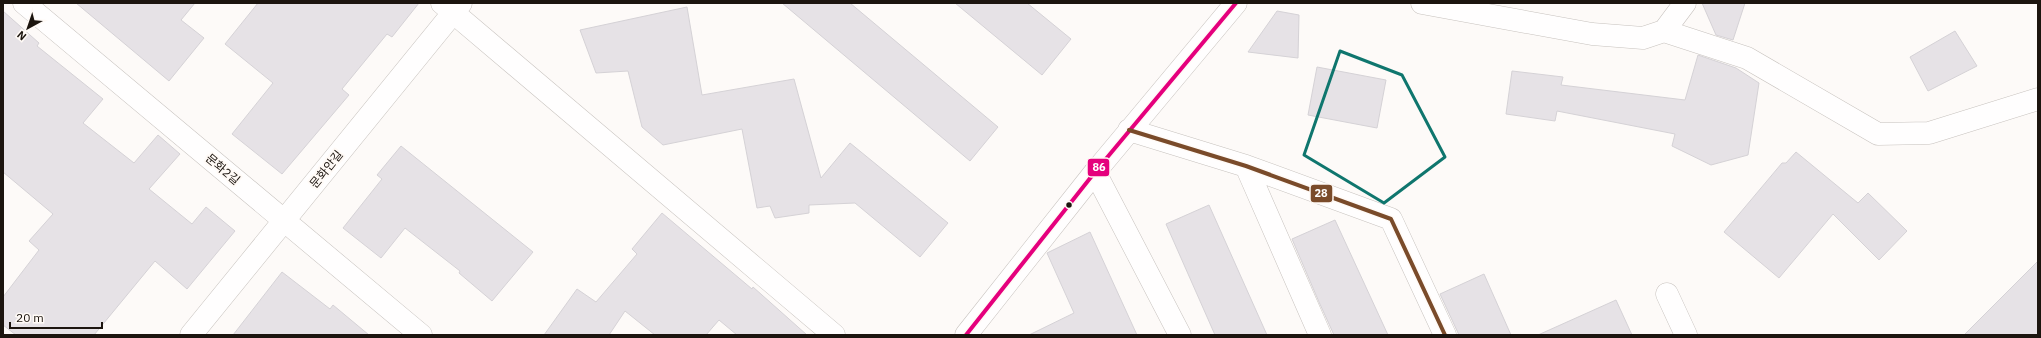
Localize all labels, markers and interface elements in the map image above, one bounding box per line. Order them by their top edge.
north arrow [8,8,48,48]
text: N [14,28,29,44]
street label: 문화안길 [306,147,346,191]
street label: 문화2길 [203,150,243,188]
line badge: 86 [1087,158,1110,177]
text: 86 [1092,160,1106,174]
line badge: 28 [1310,184,1333,203]
text: 28 [1314,186,1328,200]
unlabelled marker [1064,200,1074,210]
scale bar [10,304,102,330]
text: 20 m [16,310,44,325]

